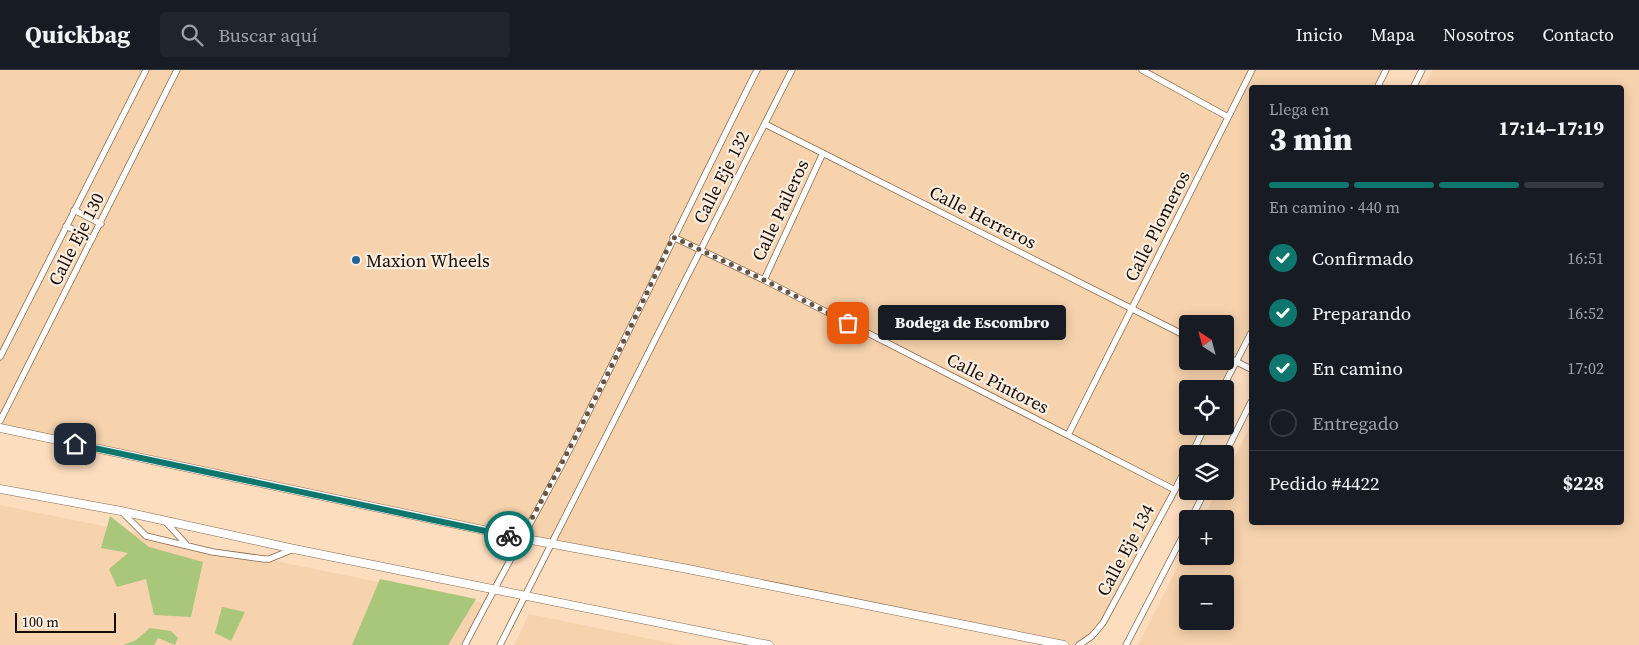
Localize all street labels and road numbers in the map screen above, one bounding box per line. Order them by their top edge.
street label: Calle Eje 132 [687,126,755,228]
street label: Calle Paileros [746,155,815,265]
street label: Calle Plomeros [1118,166,1196,286]
street label: Calle Herreros [925,179,1041,255]
street label: Calle Eje 130 [42,188,110,290]
street label: Calle Pintores [943,346,1054,420]
street label: Calle Eje 134 [1090,500,1160,600]

